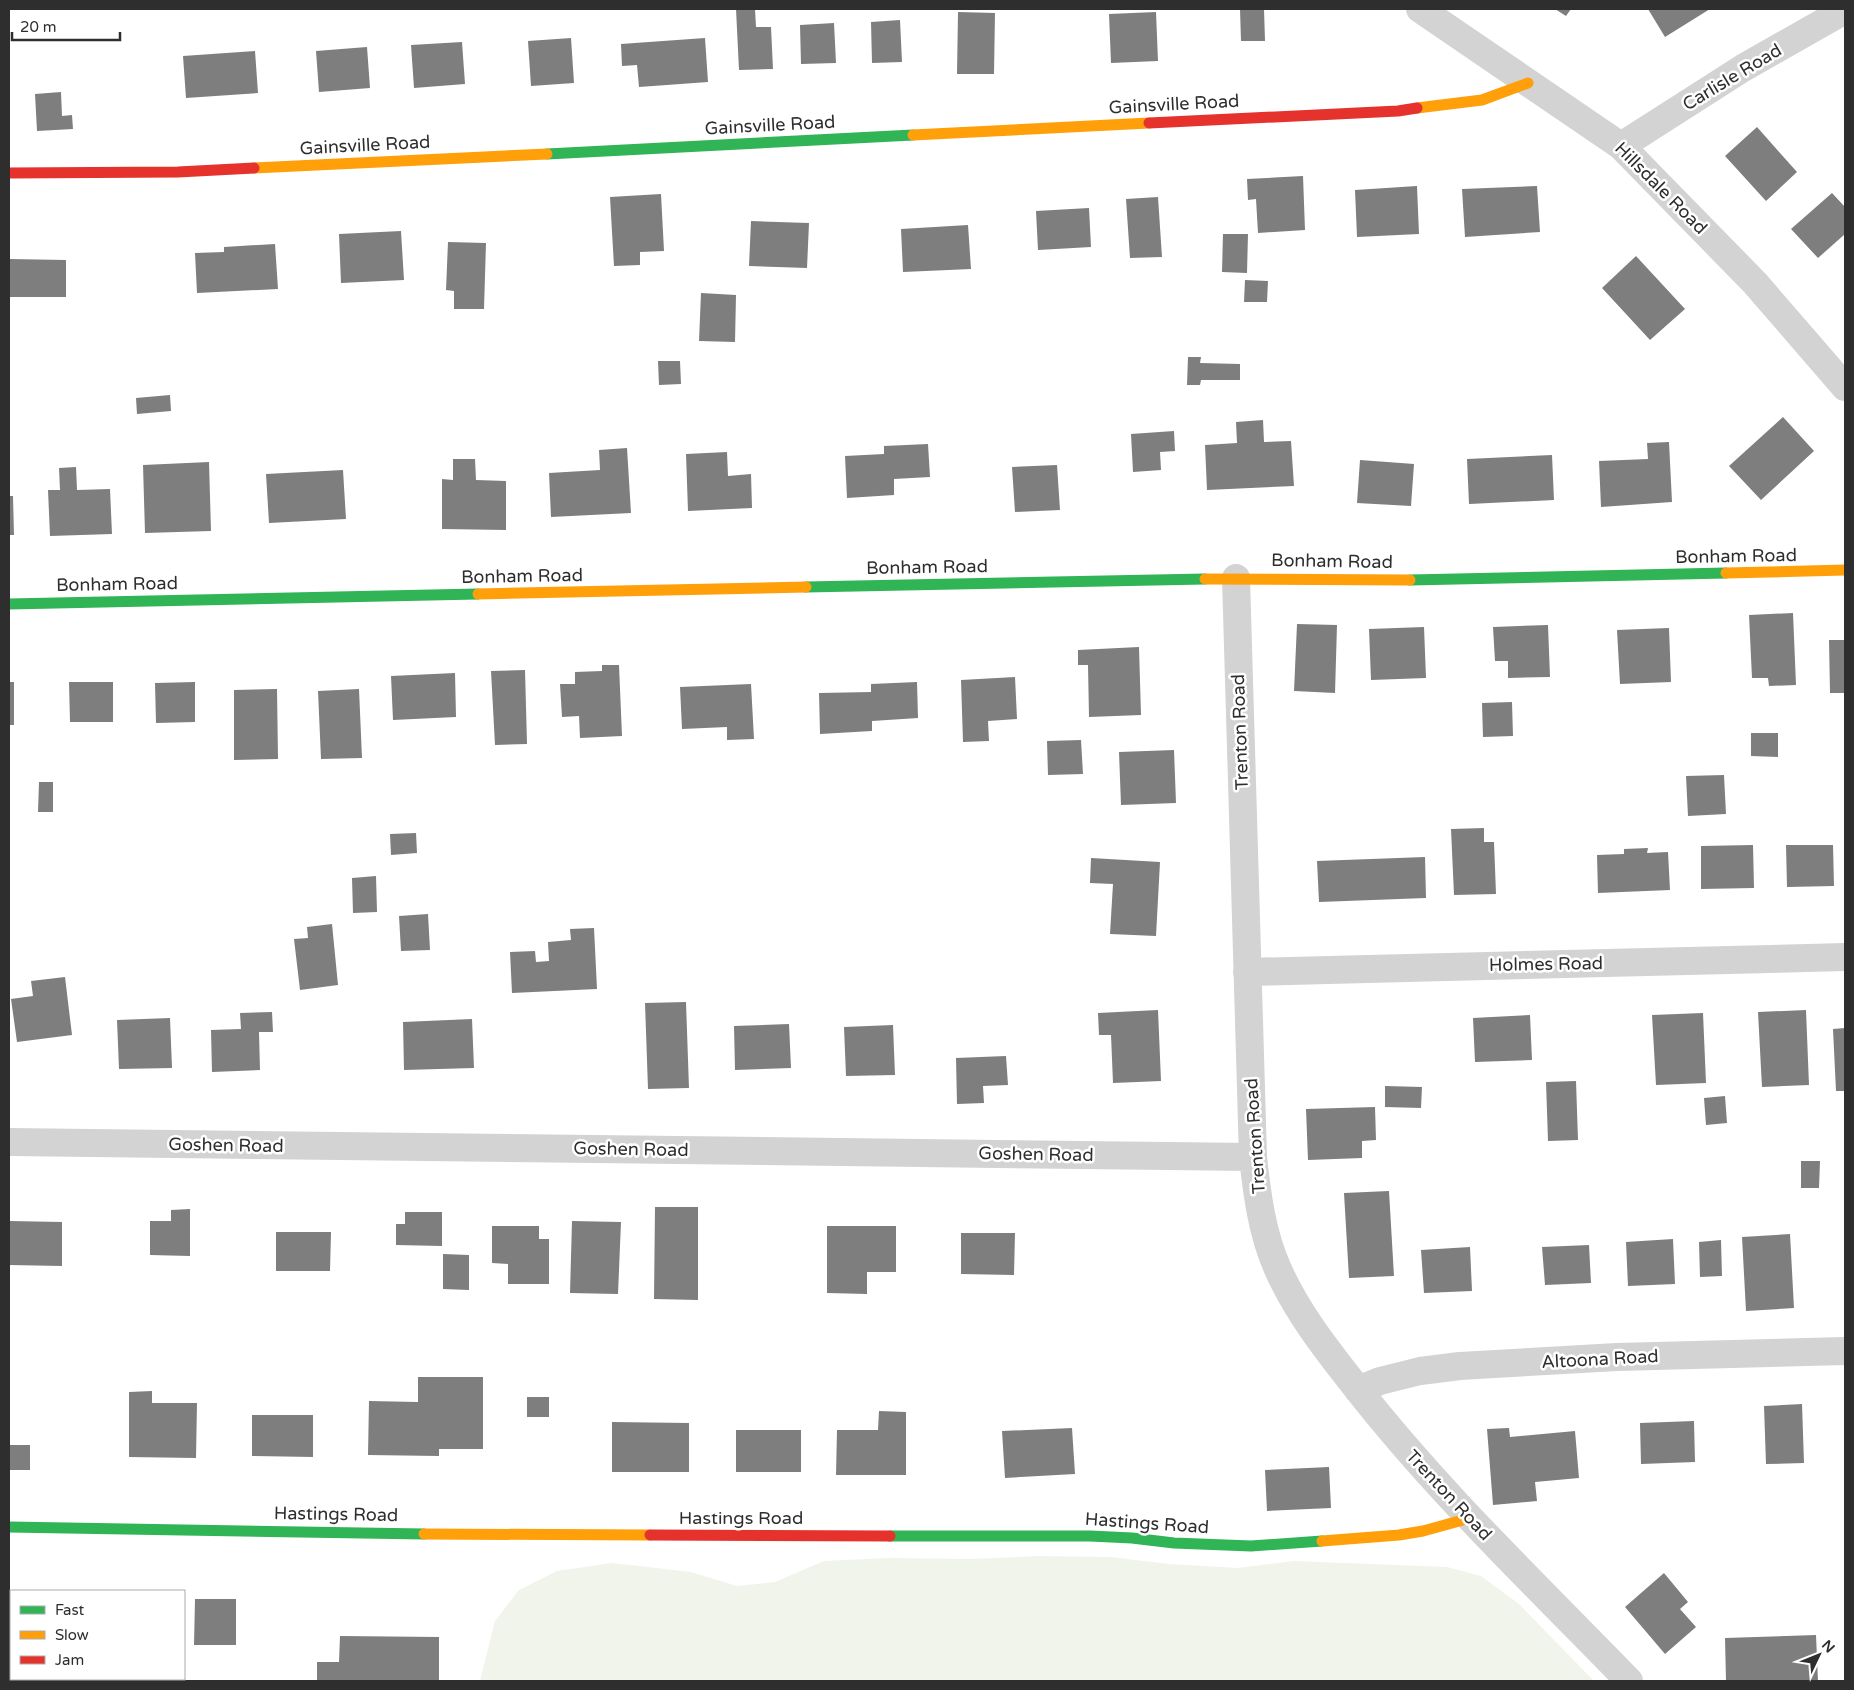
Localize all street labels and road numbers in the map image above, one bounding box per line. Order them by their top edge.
street label: Carlisle Road [1678,39,1786,115]
street label: Gainsville Road [1108,90,1240,118]
street label: Gainsville Road [704,111,836,139]
street label: Gainsville Road [299,131,431,159]
street label: Hillsdale Road [1610,137,1712,239]
street label: Bonham Road [1675,544,1797,568]
street label: Bonham Road [1271,549,1393,573]
street label: Bonham Road [866,555,988,579]
street label: Bonham Road [461,564,583,588]
street label: Bonham Road [56,572,178,596]
street label: Trenton Road [1227,674,1253,790]
street label: Holmes Road [1489,952,1603,976]
street label: Trenton Road [1240,1077,1270,1195]
street label: Goshen Road [168,1133,284,1157]
street label: Goshen Road [573,1137,689,1161]
street label: Goshen Road [978,1142,1094,1166]
street label: Altoona Road [1541,1345,1659,1373]
street label: Trenton Road [1401,1445,1497,1545]
street label: Hastings Road [274,1502,398,1526]
street label: Hastings Road [679,1507,803,1529]
street label: Hastings Road [1084,1508,1210,1538]

